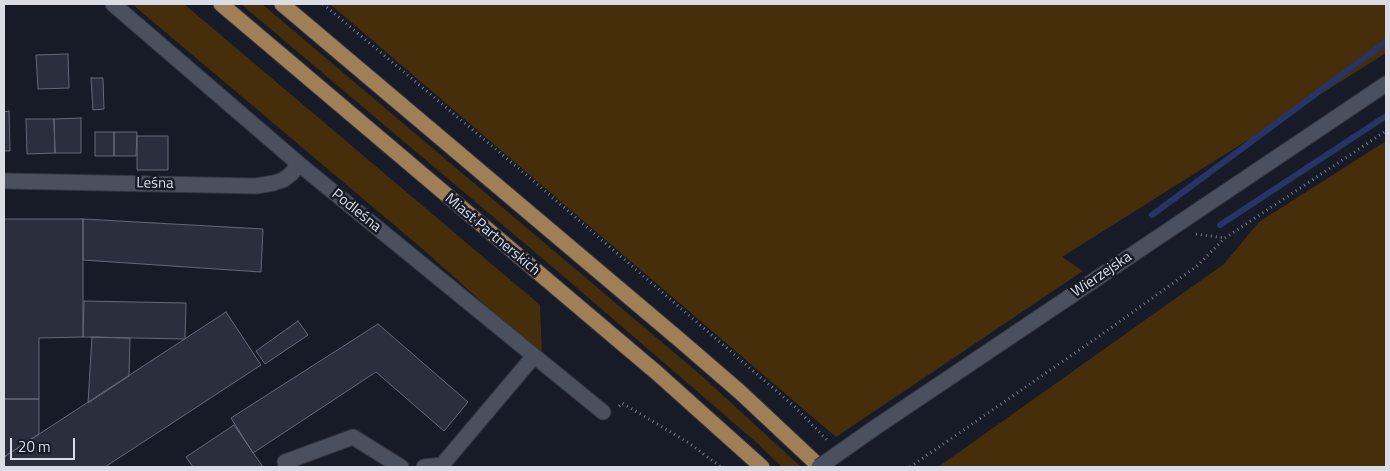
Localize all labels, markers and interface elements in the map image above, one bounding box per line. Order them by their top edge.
street label: Leśna [136,175,174,193]
street label: Podleśna [328,186,384,236]
street label: Miast Partnerskich [441,190,543,280]
street label: Wierzejska [1069,248,1135,302]
scale bar [12,428,78,460]
text: 20 m [18,435,51,458]

